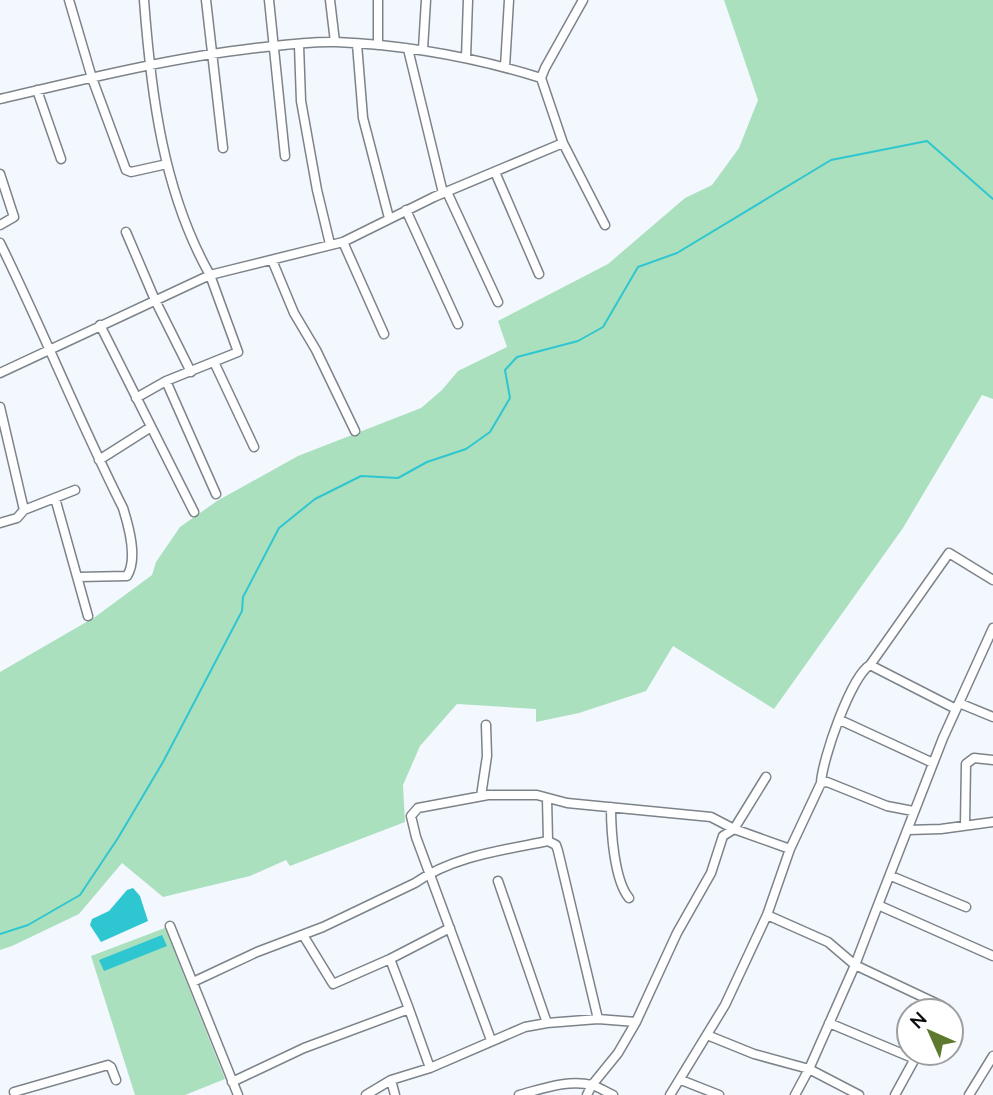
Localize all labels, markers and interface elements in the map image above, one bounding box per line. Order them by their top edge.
north arrow [895,997,965,1067]
text: N [904,1006,933,1035]

